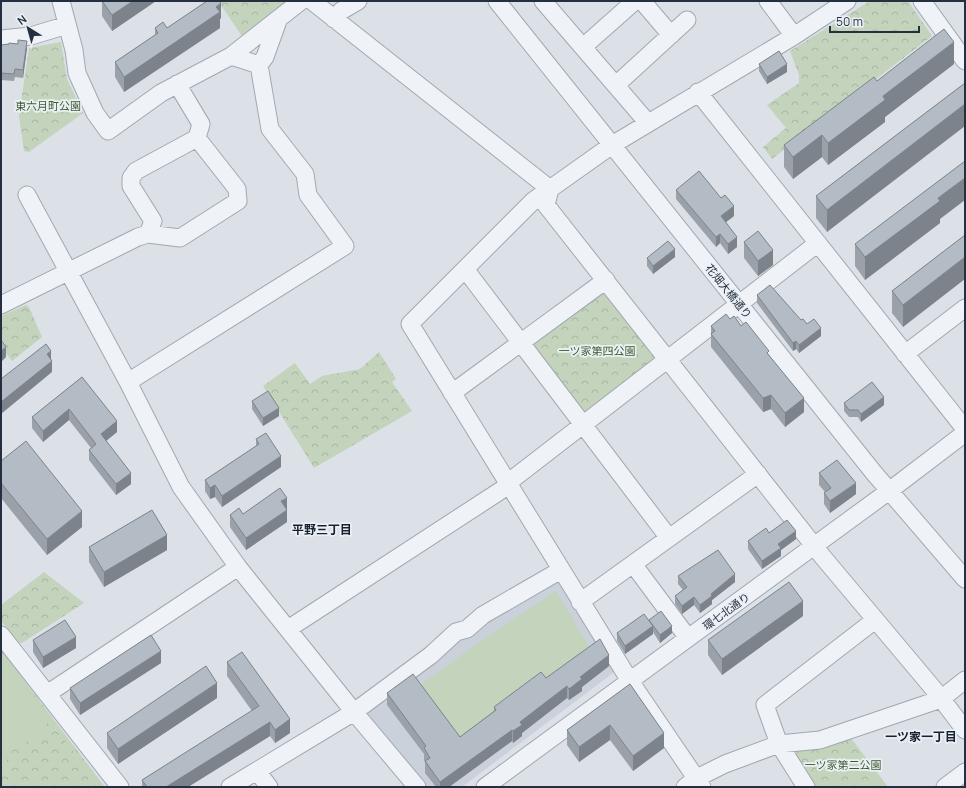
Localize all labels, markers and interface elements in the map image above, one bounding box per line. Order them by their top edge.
north arrow [8,8,48,48]
scale bar [830,8,919,34]
text: N [14,11,29,28]
text: 50 m [836,13,863,30]
park label: 東六月町公園 [15,98,81,113]
street label: 花畑大橋通り [702,261,756,321]
park label: 一ツ家第四公園 [559,343,636,358]
district label: 平野三丁目 [292,521,352,538]
street label: 環七北通り [699,589,753,633]
district label: 一ツ家一丁目 [885,728,957,745]
park label: 一ツ家第二公園 [805,757,882,772]

